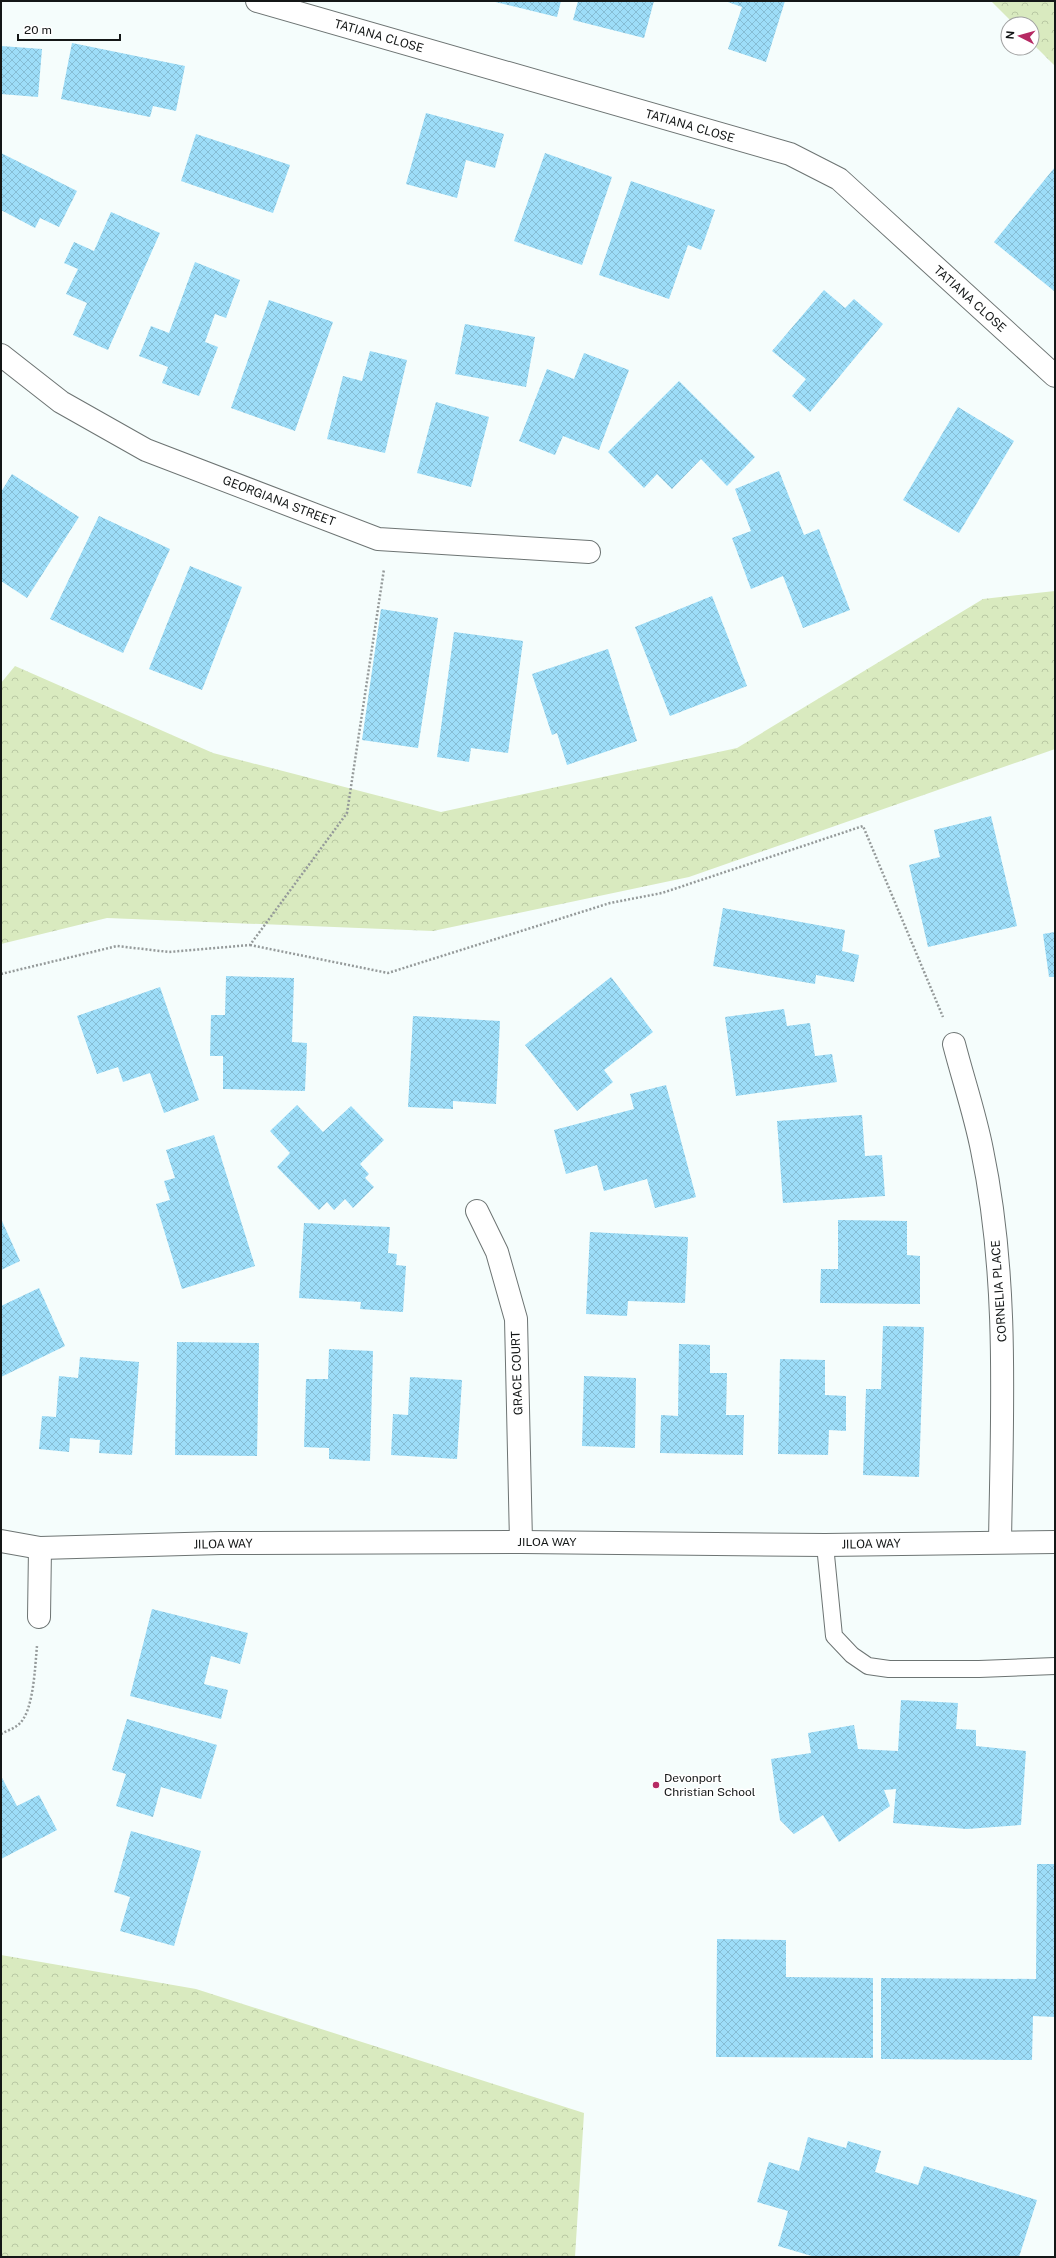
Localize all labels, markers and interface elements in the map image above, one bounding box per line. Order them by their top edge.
scale bar [18,16,120,42]
north arrow [1000,16,1040,56]
street label: TATIANA CLOSE [333,17,425,55]
text: 20 m [24,23,52,37]
text: N [1004,30,1016,40]
street label: TATIANA CLOSE [644,107,736,145]
street label: TATIANA CLOSE [931,263,1009,335]
street label: GEORGIANA STREET [221,473,337,529]
street label: CORNELIA PLACE [988,1240,1010,1342]
street label: GRACE COURT [509,1331,525,1415]
street label: JILOA WAY [517,1535,577,1549]
street label: JILOA WAY [193,1536,253,1552]
street label: JILOA WAY [841,1536,901,1552]
place label: Devonport Christian School [664,1771,756,1799]
marker: Devonport Christian School [651,1780,661,1790]

